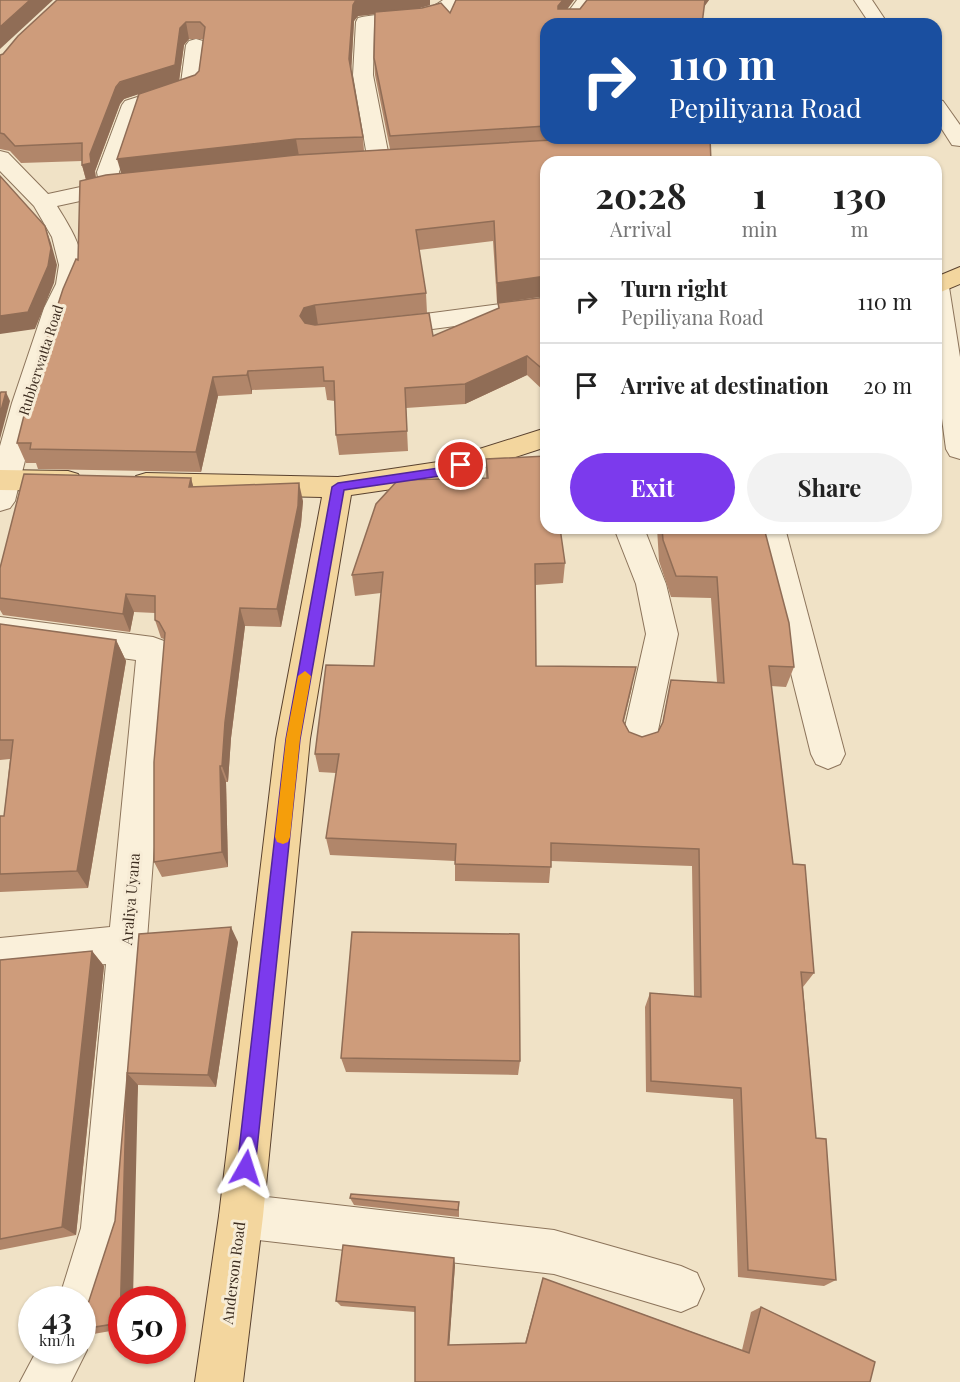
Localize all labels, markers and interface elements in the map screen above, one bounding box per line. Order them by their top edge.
text: 110 m [669,35,776,91]
icon: right [570,42,648,120]
text: Pepiliyana Road [669,89,862,125]
text: 20:28 [595,170,687,218]
text: 1 [753,170,766,218]
text: 130 [833,170,887,218]
text: Arrival [610,215,672,242]
text: min [742,215,777,242]
text: m [851,215,869,242]
text: Turn right [621,273,727,303]
icon: right [570,285,603,318]
text: 110 m [858,286,912,316]
street label: Rubberwatta Road [14,302,67,418]
text: Pepiliyana Road [621,303,764,330]
icon: arrive [570,369,603,402]
text: Arrive at destination [621,370,829,400]
text: 20 m [863,370,912,400]
pin [435,439,486,490]
icon: arrive [444,448,477,481]
button: Exit [570,453,735,522]
button: Share [747,453,912,522]
street label: Araliya Uyana [116,852,144,947]
position arrow [214,1136,278,1200]
street label: Anderson Road [217,1220,249,1326]
speed limit sign: 50 [108,1286,186,1364]
text: 43 [42,1298,72,1338]
text: km/h [39,1330,75,1350]

